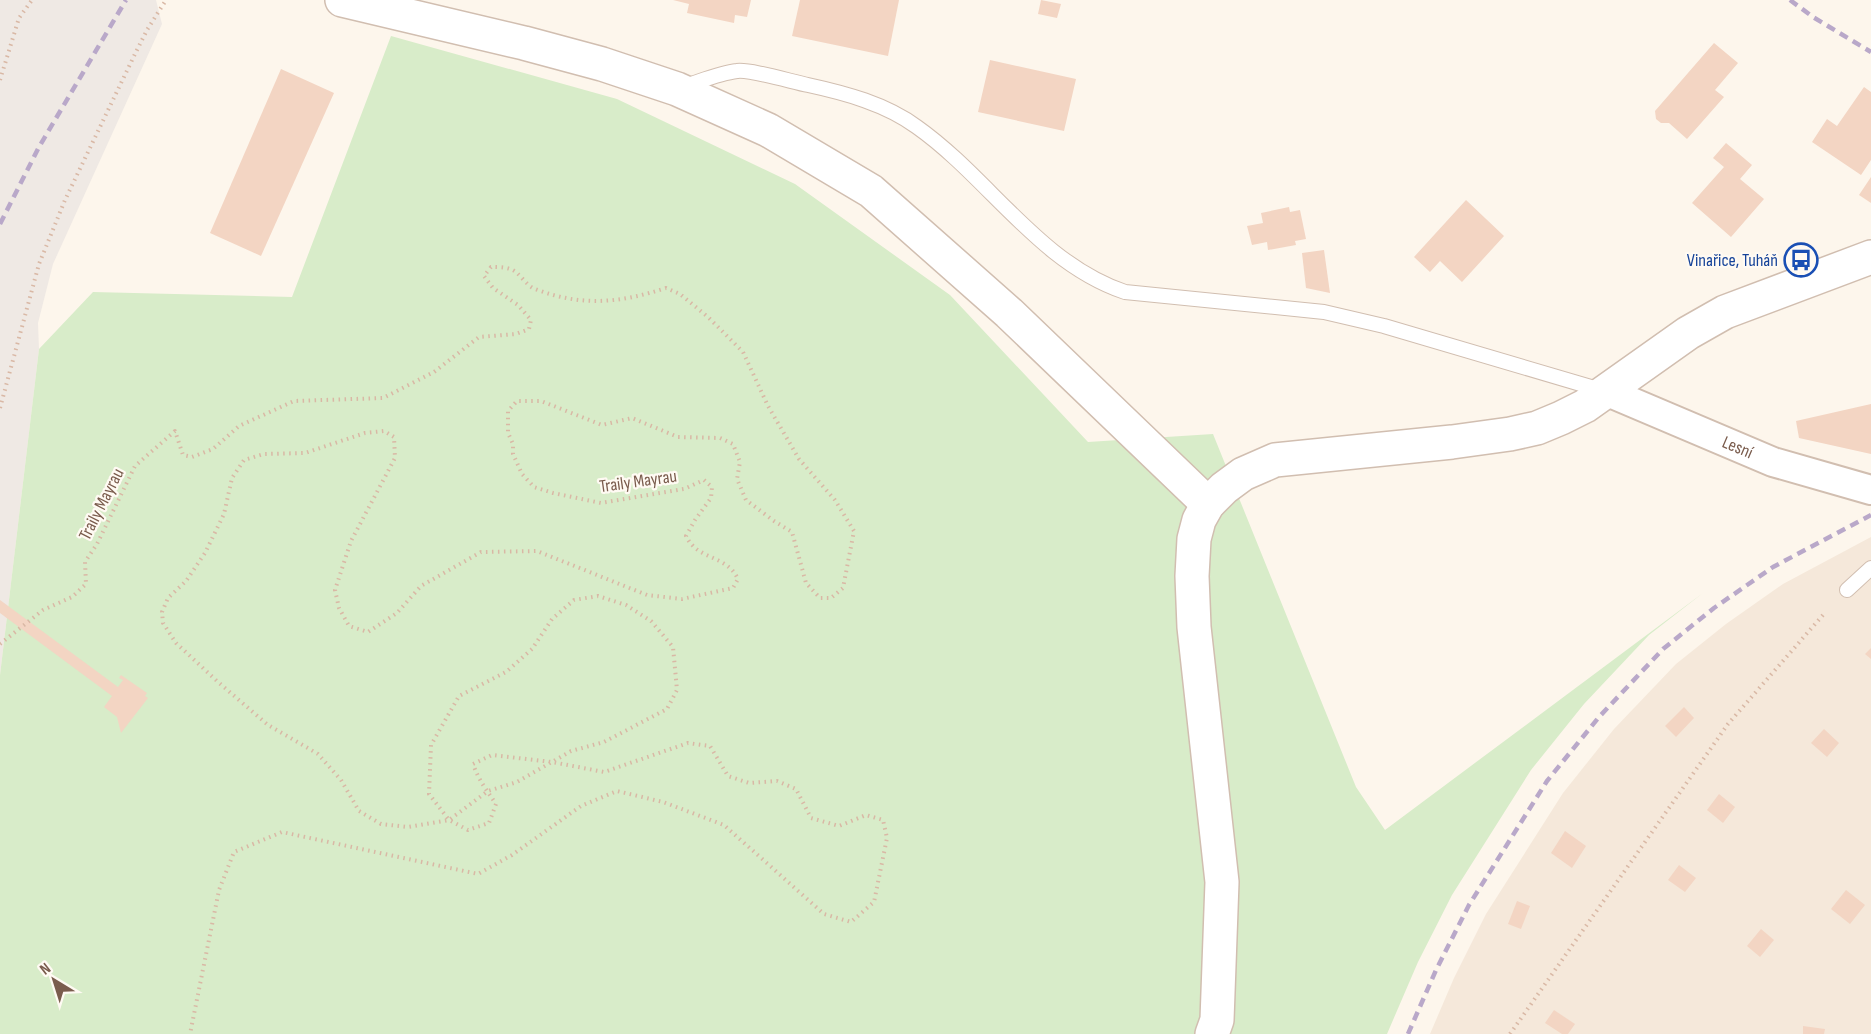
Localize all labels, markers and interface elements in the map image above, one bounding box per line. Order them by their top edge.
bus stop icon: Vinařice, Tuháň [1783,242,1819,278]
place label: Vinařice, Tuháň [1687,250,1778,271]
street label: Lesní [1719,432,1757,464]
street label: Traily Mayrau [74,465,129,544]
street label: Traily Mayrau [598,466,678,497]
north arrow [24,950,84,1010]
text: N [36,959,55,979]

